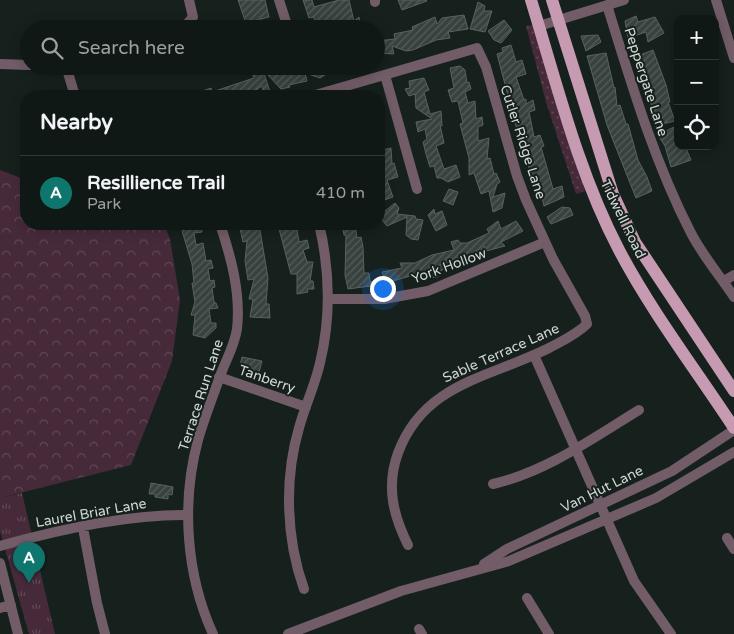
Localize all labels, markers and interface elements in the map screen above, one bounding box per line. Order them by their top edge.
map controls [674,15,719,150]
button: + [674,15,719,60]
search box [20,20,385,75]
street label: Peppergate Lane [620,25,672,139]
icon: search [38,34,66,62]
text: Search here [78,37,185,59]
button: − [674,60,719,105]
street label: Cutler Ridge Lane [497,83,549,201]
button: locate [674,105,719,150]
text: Nearby [40,110,113,135]
text: Resillience Trail [87,172,225,194]
street label: Tidwell Road [597,177,649,261]
text: A [50,183,62,203]
text: 410 m [316,183,365,203]
text: Park [87,194,121,214]
street label: York Hollow [409,245,489,287]
your location [370,276,396,302]
street label: Sable Terrace Lane [440,320,562,386]
street label: Terrace Run Lane [175,337,227,453]
street label: Tanberry [236,361,298,397]
street label: Van Hut Lane [558,462,646,516]
street label: Laurel Briar Lane [34,495,148,531]
pin: A [13,542,45,583]

